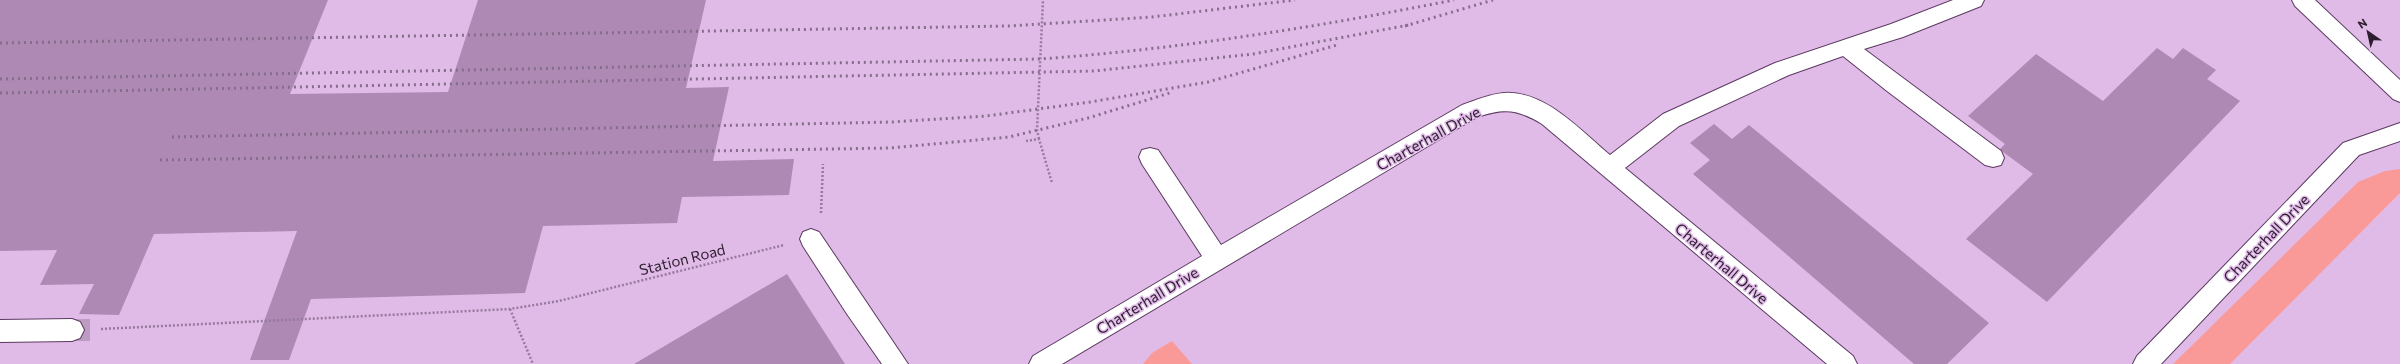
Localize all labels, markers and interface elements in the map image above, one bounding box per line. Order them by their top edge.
north arrow [2348,12,2388,52]
text: N [2355,16,2369,31]
street label: Charterhall Drive [1373,102,1483,174]
street label: Charterhall Drive [2219,190,2313,286]
street label: Charterhall Drive [1672,219,1772,307]
street label: Station Road [637,240,727,278]
street label: Charterhall Drive [1093,262,1201,338]

